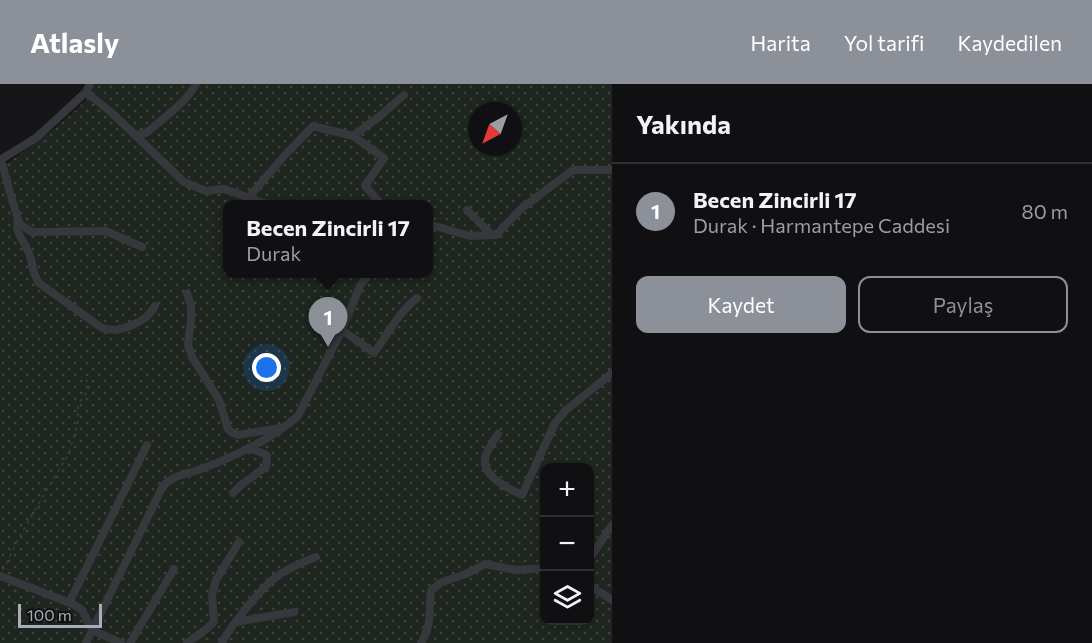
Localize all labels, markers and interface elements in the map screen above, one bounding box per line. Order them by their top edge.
text: Atlasly [30,25,119,59]
text: Harita [751,30,811,55]
text: Yol tarifi [844,30,924,55]
text: Kaydedilen [957,30,1062,55]
north arrow [468,102,522,156]
text: Yakında [636,108,731,139]
text: Becen Zincirli 17 [693,186,857,213]
text: 1 [651,199,660,223]
text: 80 m [1022,199,1068,223]
popup [223,200,433,278]
text: Durak · Harmantepe Caddesi [693,213,950,237]
text: Becen Zincirli 17 [246,214,410,241]
text: Durak [246,241,301,265]
button: Kaydet [636,276,846,333]
button: Paylaş [858,276,1068,333]
pin: 1 [308,298,348,347]
your location [252,353,281,382]
map controls [540,463,594,625]
button: + [540,463,594,517]
button: − [540,517,594,571]
button: layers [540,571,594,625]
scale bar [18,601,102,628]
text: 100 m [27,605,72,624]

